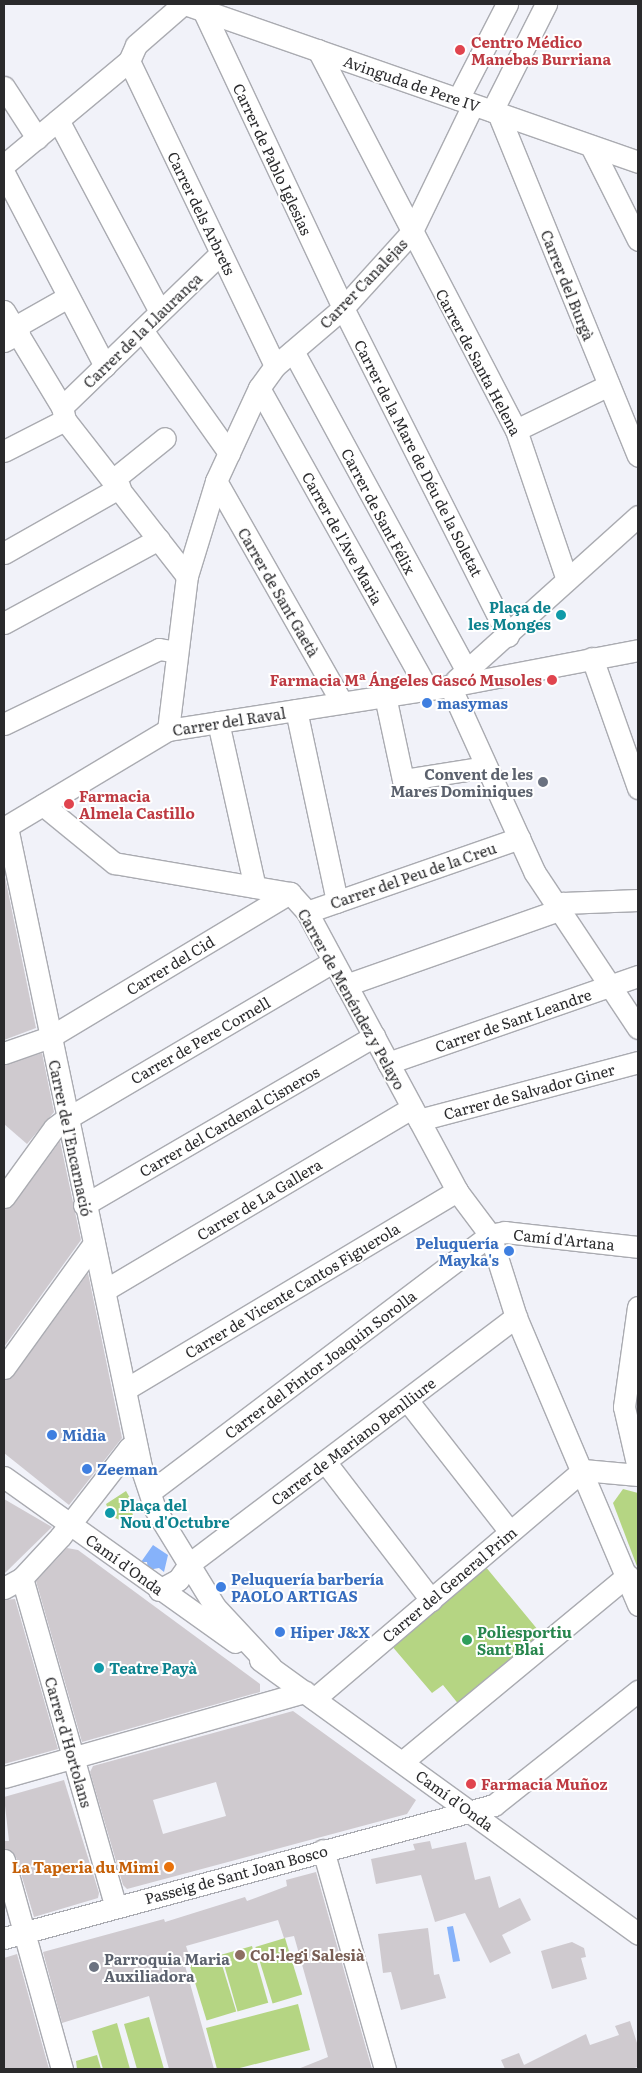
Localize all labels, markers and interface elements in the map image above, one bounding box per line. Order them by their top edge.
place label: Centro Médico Manebas Burriana [471,32,611,67]
marker: Centro Médico Manebas Burriana [453,43,467,57]
street label: Avinguda de Pere IV [341,51,483,115]
street label: Carrer de Pablo Iglesias [230,80,316,238]
street label: Carrer dels Arbrets [164,148,240,278]
street label: Carrer del Burgà [538,227,598,343]
street label: Carrer Canalejas [316,234,410,332]
street label: Carrer de la Llaurança [79,269,205,391]
street label: Carrer de Santa Helena [433,286,525,438]
street label: Carrer de la Mare de Déu de la Soletat [351,337,487,579]
street label: Carrer de Sant Félix [338,445,420,577]
street label: Carrer de l'Ave Maria [299,469,387,607]
street label: Carrer de Sant Gaetà [235,524,323,660]
place label: Plaça de les Monges [468,597,551,632]
marker: Plaça de les Monges [555,609,567,621]
place label: Farmacia Mª Ángeles Gascó Musoles [270,671,542,689]
marker: Farmacia Mª Ángeles Gascó Musoles [546,674,558,686]
place label: masymas [437,694,508,712]
marker: masymas [421,697,433,709]
street label: Carrer del Raval [171,703,287,739]
place label: Convent de les Mares Dominiques [390,764,533,799]
marker: Convent de les Mares Dominiques [537,776,549,788]
place label: Farmacia Almela Castillo [79,786,195,821]
marker: Farmacia Almela Castillo [63,798,75,810]
street label: Carrer del Peu de la Creu [328,838,498,912]
street label: Carrer de Menéndez y Pelayo [295,905,409,1093]
street label: Carrer del Cid [123,932,217,998]
street label: Carrer de Sant Leandre [432,985,594,1055]
street label: Carrer de Pere Cornell [127,993,273,1087]
street label: Carrer de l'Encarnació [46,1058,96,1218]
street label: Carrer de Salvador Giner [441,1059,617,1123]
street label: Carrer del Cardenal Cisneros [136,1062,322,1180]
street label: Carrer de La Gallera [193,1155,325,1243]
street label: Carrer de Vicente Cantos Figuerola [181,1219,403,1361]
street label: Camí d'Artana [512,1225,616,1253]
place label: Peluquería Mayka's [415,1233,499,1268]
marker: Peluquería Mayka's [503,1245,515,1257]
street label: Carrer del Pintor Joaquín Sorolla [221,1286,419,1442]
street label: Carrer de Mariano Benlliure [267,1373,439,1509]
place label: Midia [62,1426,106,1444]
marker: Midia [46,1429,58,1441]
place label: Zeeman [97,1460,158,1478]
marker: Zeeman [81,1463,93,1475]
place label: Plaça del Nou d'Octubre [120,1495,230,1530]
marker: Plaça del Nou d'Octubre [104,1507,116,1519]
street label: Carrer del General Prim [378,1522,520,1646]
street label: Camí d'Onda [83,1530,167,1598]
place label: Peluquería barbería PAOLO ARTIGAS [231,1569,384,1604]
marker: Peluquería barbería PAOLO ARTIGAS [215,1581,227,1593]
place label: Poliesportiu Sant Blai [477,1622,572,1657]
place label: Hiper J&X [290,1623,370,1641]
marker: Hiper J&X [274,1626,286,1638]
marker: Poliesportiu Sant Blai [461,1634,473,1646]
place label: Teatre Payà [109,1659,197,1677]
marker: Teatre Payà [93,1662,105,1674]
street label: Carrer d'Hortolans [42,1675,96,1809]
street label: Camí d'Onda [413,1766,497,1834]
place label: Farmacia Muñoz [481,1775,607,1793]
marker: Farmacia Muñoz [465,1778,477,1790]
street label: Passeig de Sant Joan Bosco [143,1841,329,1907]
place label: La Taperia du Mimi [12,1858,159,1876]
marker: La Taperia du Mimi [163,1861,175,1873]
place label: Col·legi Salesià [250,1946,365,1964]
place label: Parroquia Maria Auxiliadora [104,1949,230,1984]
marker: Col·legi Salesià [234,1949,246,1961]
marker: Parroquia Maria Auxiliadora [88,1961,100,1973]

